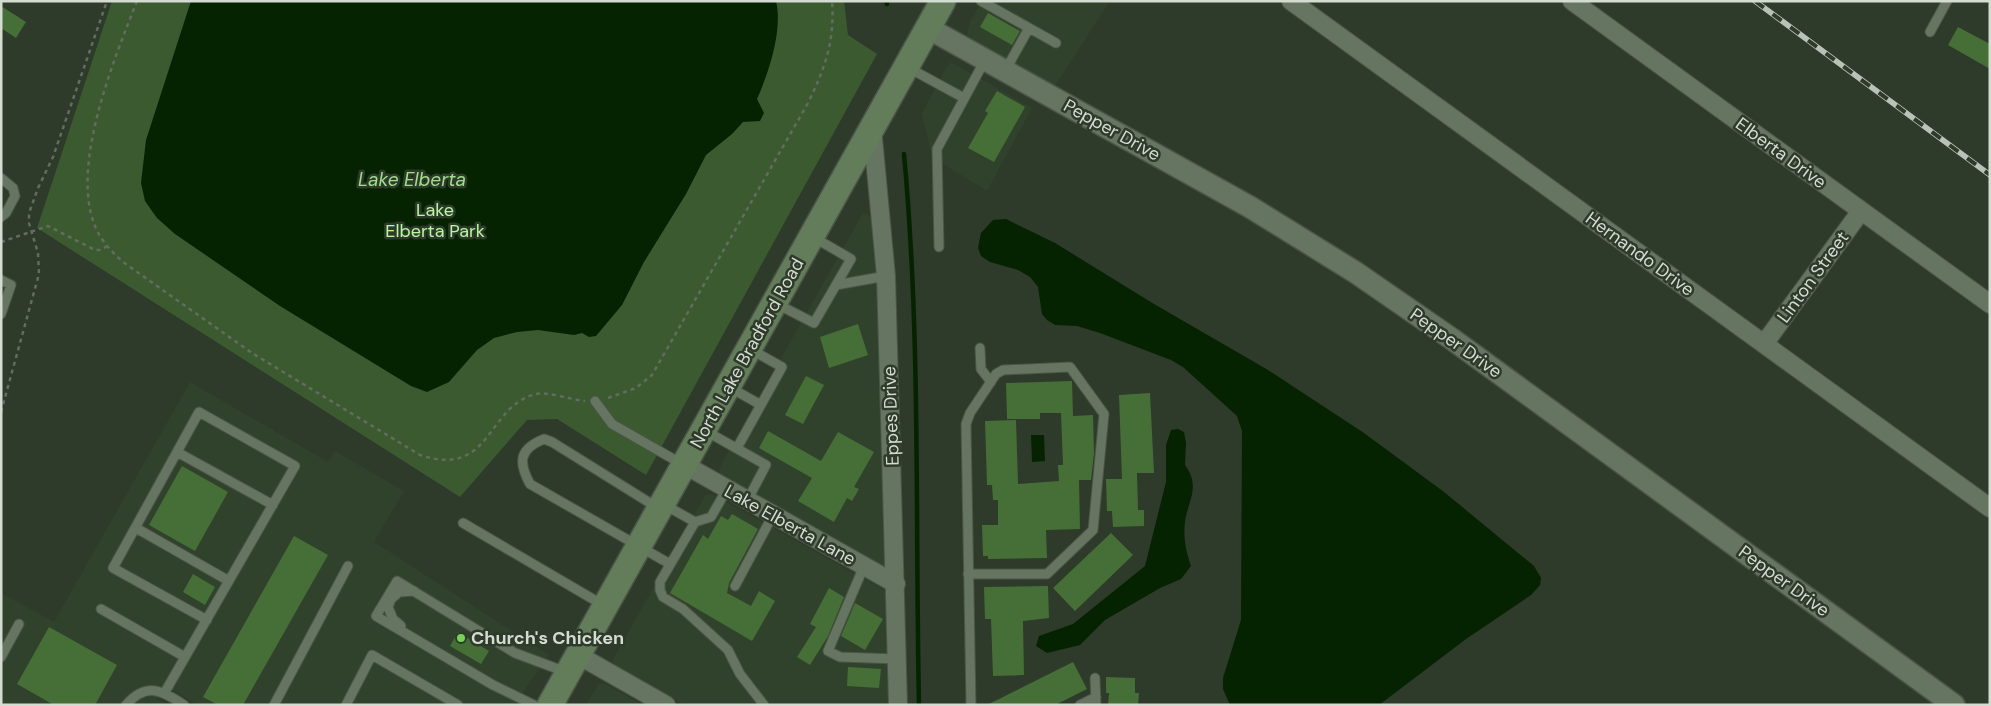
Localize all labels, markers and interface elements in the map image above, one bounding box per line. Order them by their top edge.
street label: Pepper Drive [1059,94,1165,166]
street label: Elberta Drive [1731,112,1831,194]
water label: Lake Elberta [358,167,466,192]
park label: Lake Elberta Park [385,198,485,243]
street label: Hernando Drive [1581,206,1699,302]
street label: Linton Street [1772,226,1854,328]
street label: North Lake Bradford Road [685,254,809,452]
street label: Pepper Drive [1405,302,1507,384]
street label: Eppes Drive [877,366,905,466]
street label: Lake Elberta Lane [720,479,860,571]
street label: Pepper Drive [1734,540,1834,622]
place label: Church's Chicken [471,626,624,650]
marker: Church's Chicken [455,632,467,644]

